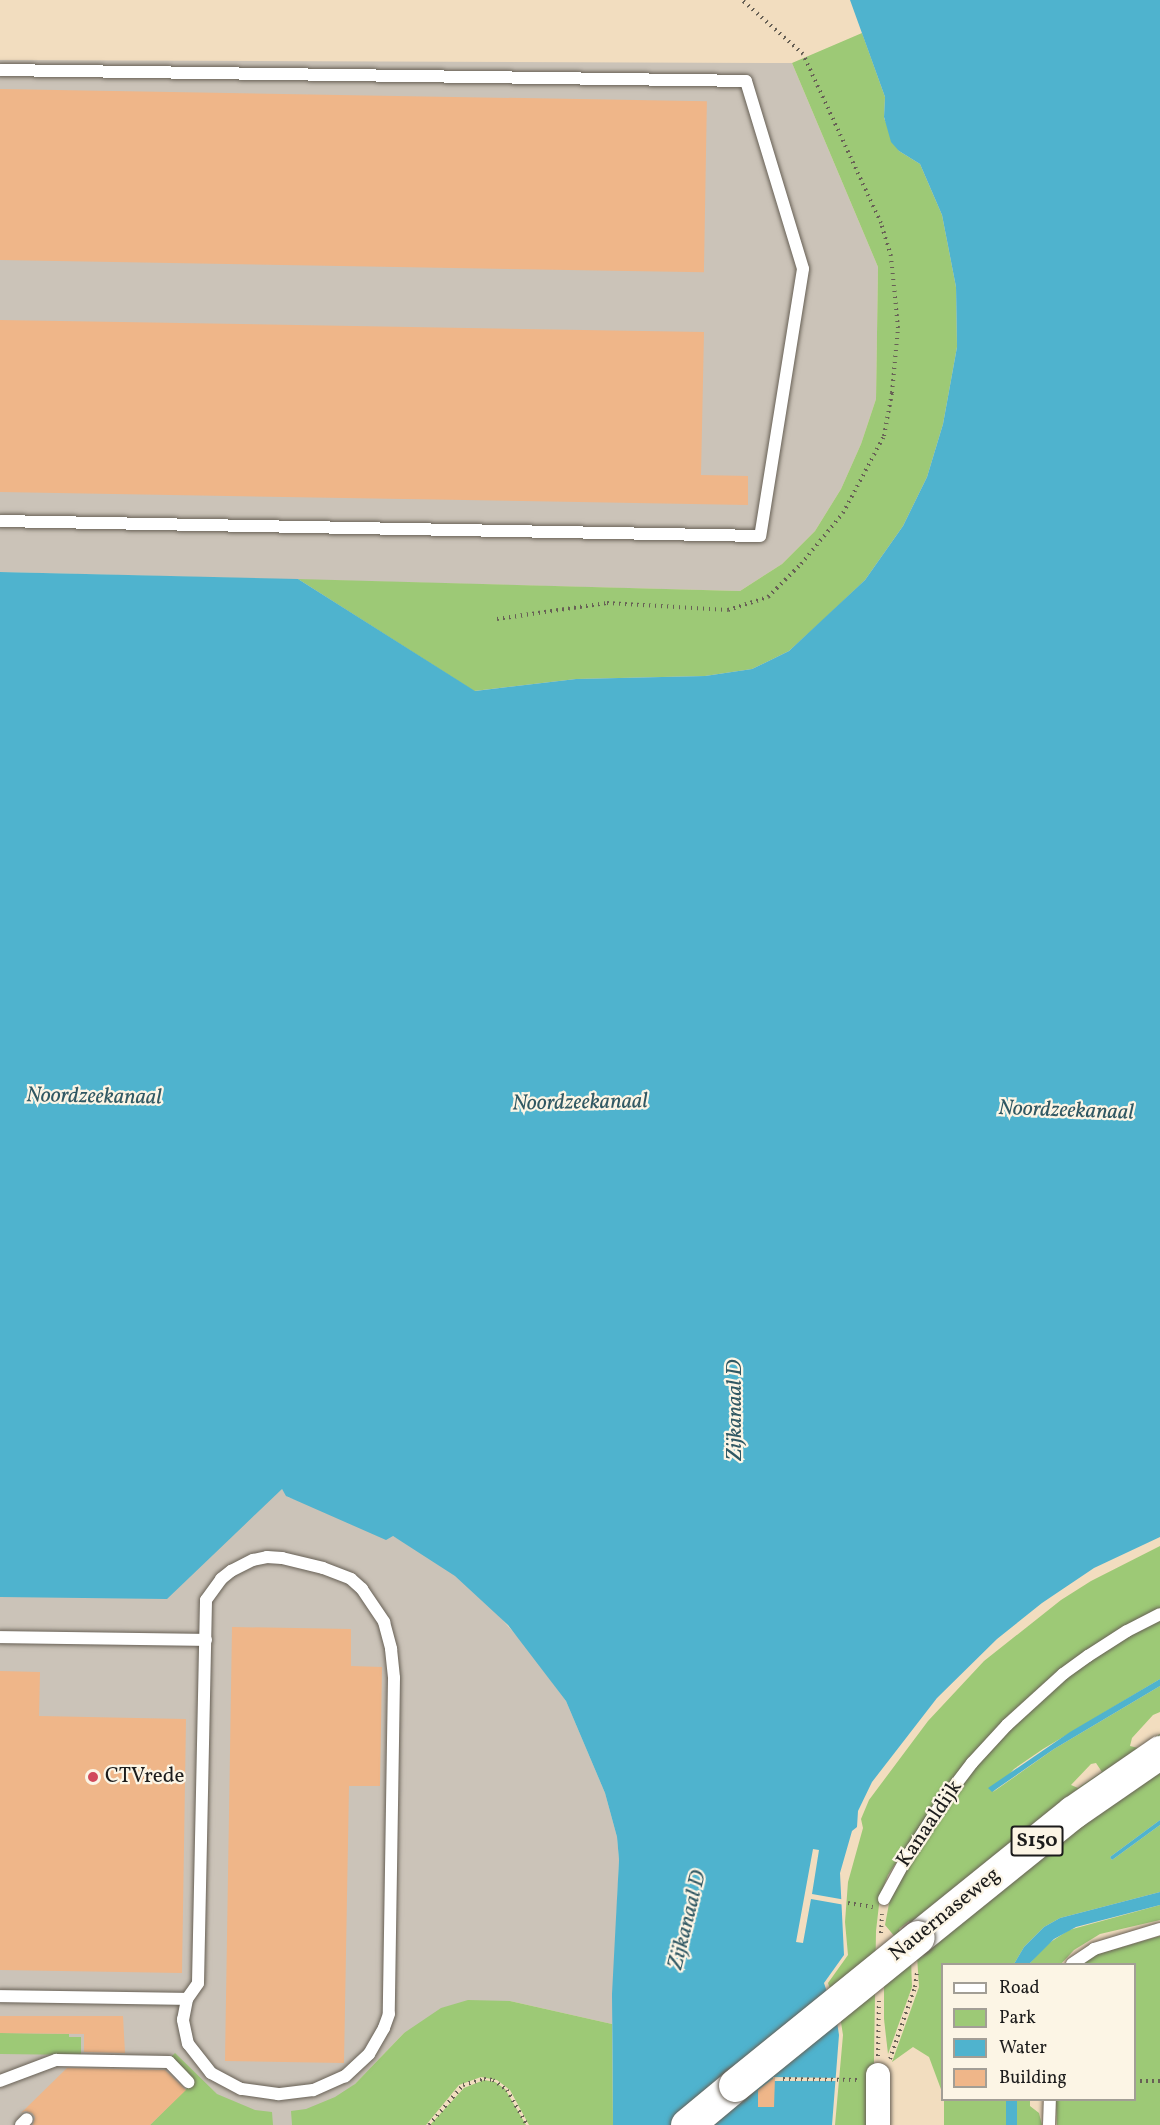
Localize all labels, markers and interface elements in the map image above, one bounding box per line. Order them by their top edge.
water label: Noordzeekanaal [26,1083,162,1111]
water label: Noordzeekanaal [512,1089,648,1117]
water label: Noordzeekanaal [998,1095,1134,1127]
water label: Zijkanaal D [723,1360,749,1460]
place label: CTVrede [105,1764,184,1790]
marker: CTVrede [86,1770,100,1784]
street label: Kanaaldijk [892,1776,968,1872]
road number: S150 [1010,1824,1064,1858]
street label: Nauernaseweg [885,1863,1005,1967]
water label: Zijkanaal D [663,1868,713,1972]
legend [941,1963,1136,2101]
text: Road [999,1976,1040,2001]
text: Park [999,2006,1036,2031]
text: Water [999,2036,1047,2061]
text: Building [999,2066,1067,2091]

